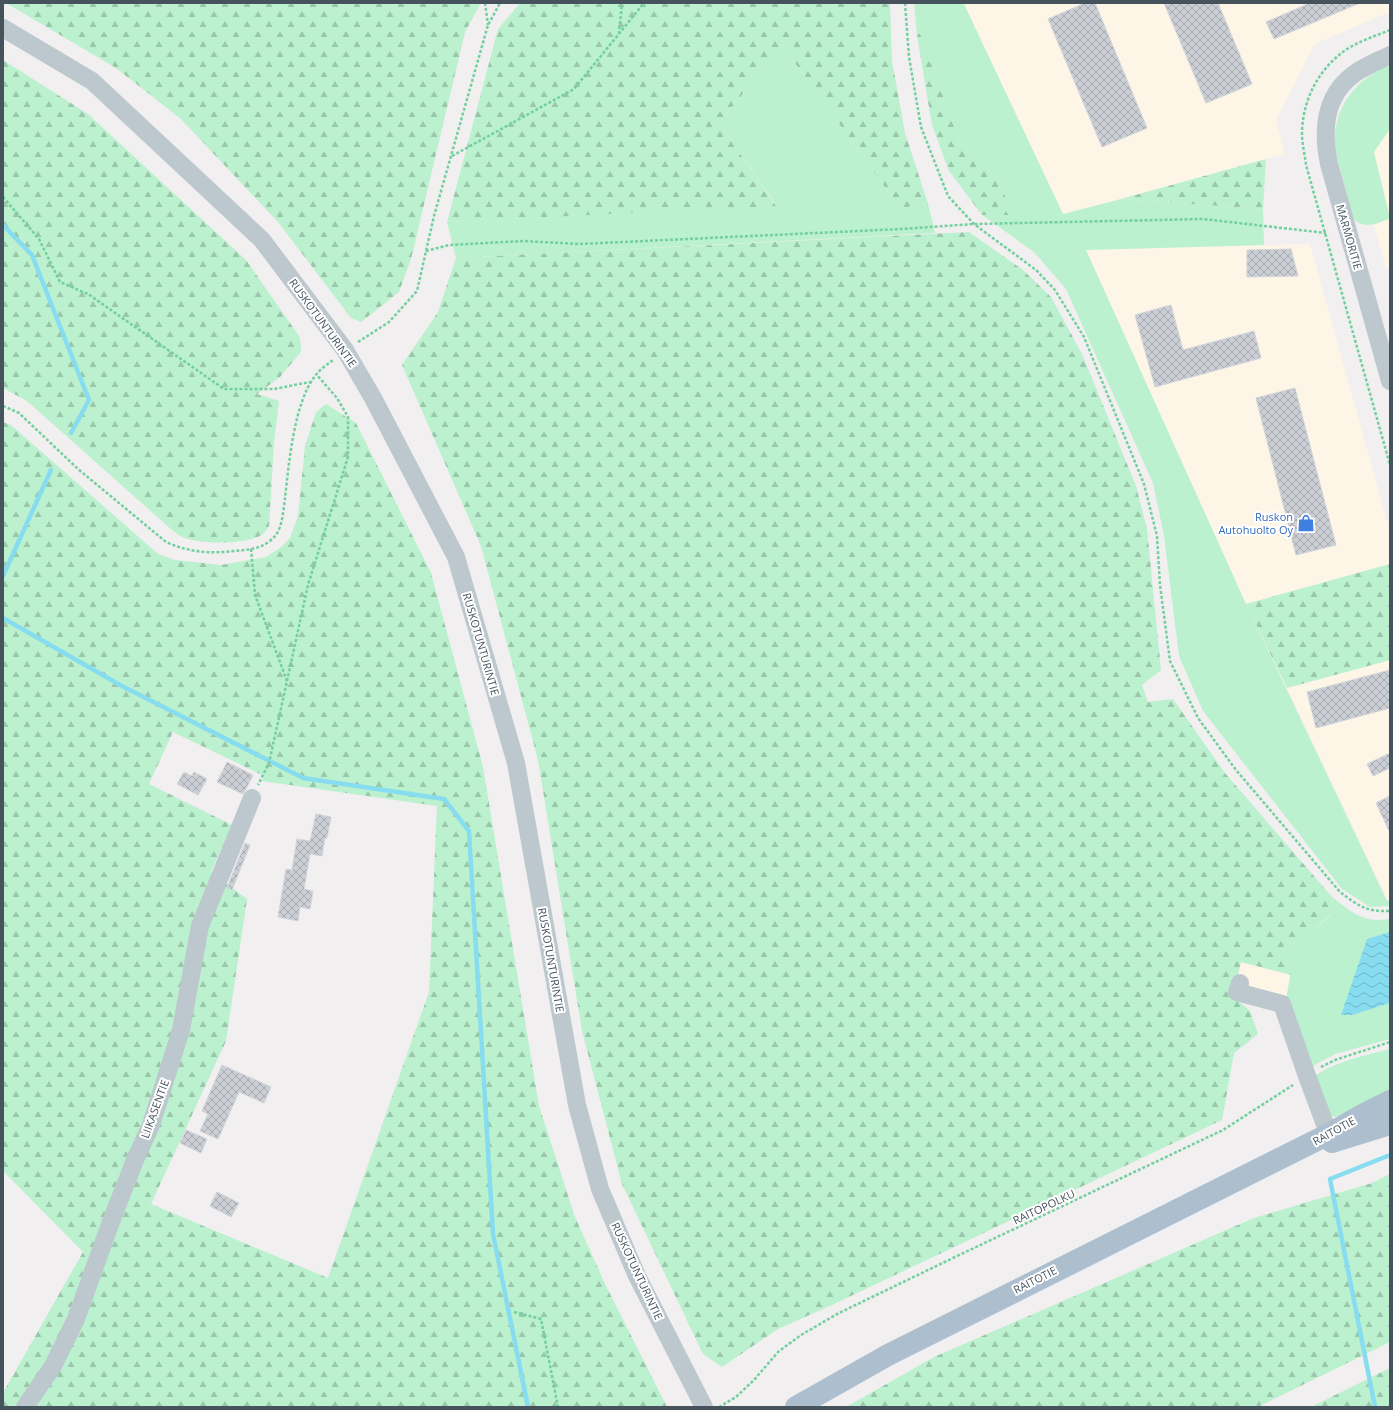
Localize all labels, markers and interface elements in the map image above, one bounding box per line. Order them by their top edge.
street label: MARMORITIE [1333,202,1366,271]
street label: RUSKOTUNTURINTIE [286,275,361,370]
place label: Ruskon Autohuolto Oy [1218,509,1293,537]
shop icon: Ruskon Autohuolto Oy [1296,513,1316,533]
street label: RUSKOTUNTURINTIE [460,591,503,697]
street label: RUSKOTUNTURINTIE [535,906,568,1013]
street label: LIIKASENTIE [137,1077,172,1140]
street label: RAITOTIE [1310,1113,1358,1148]
street label: RAITOPOLKU [1010,1186,1077,1228]
street label: RUSKOTUNTURINTIE [608,1220,667,1322]
street label: RAITOTIE [1011,1262,1059,1297]

